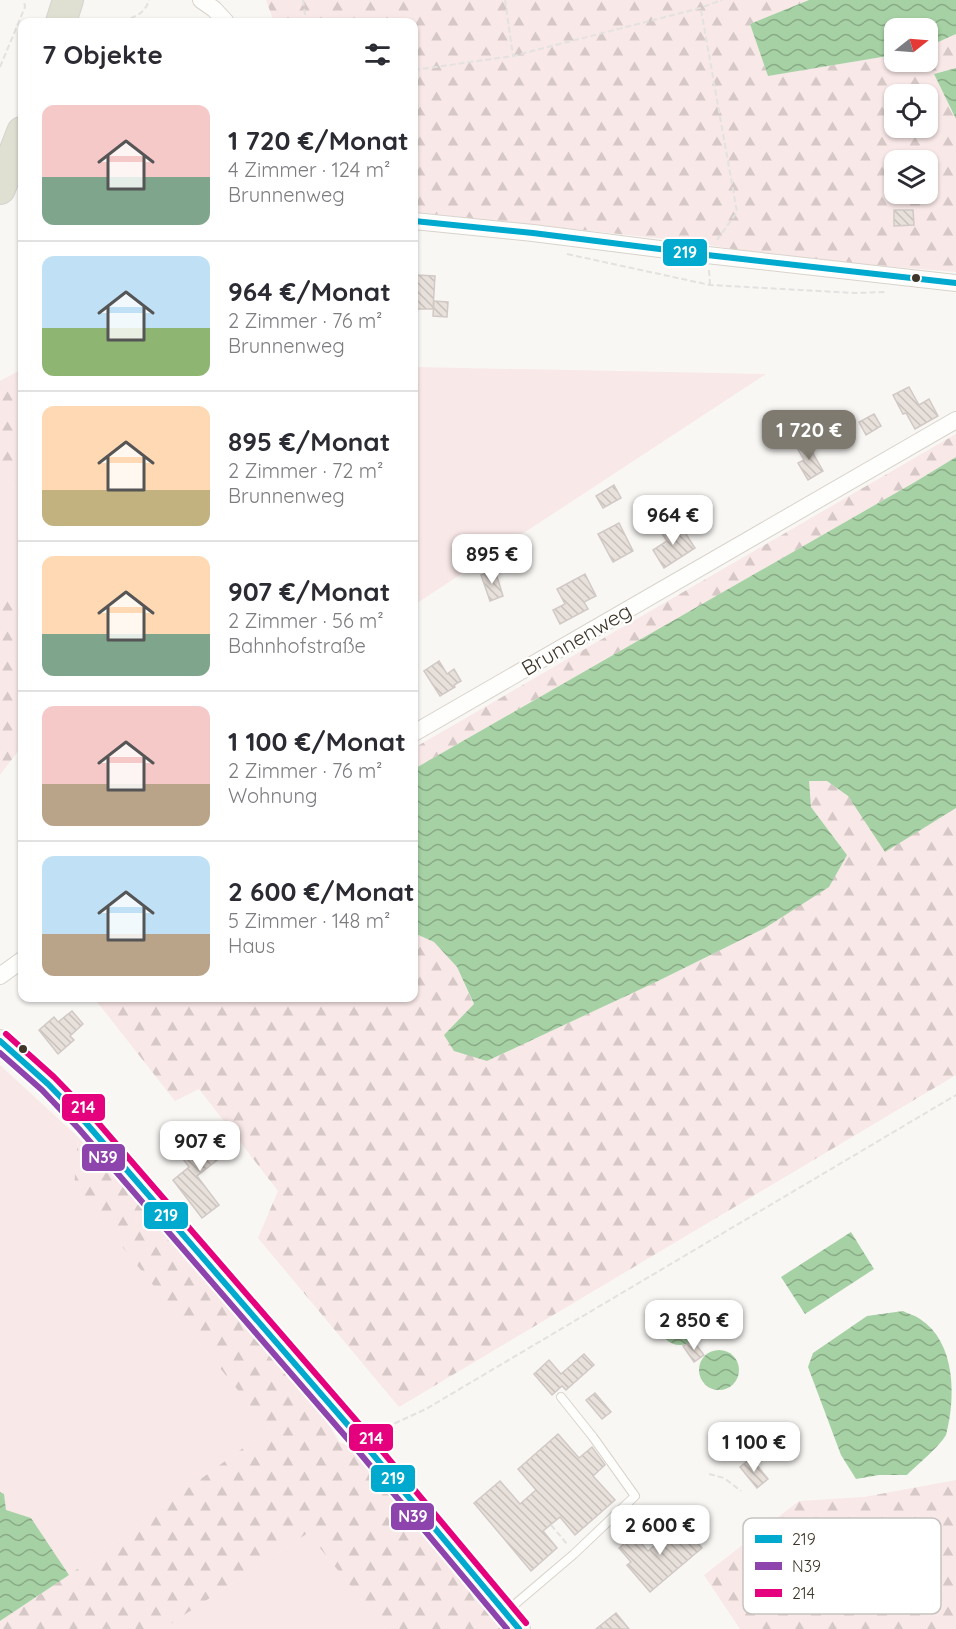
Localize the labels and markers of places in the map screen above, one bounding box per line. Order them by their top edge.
unlabelled marker [910,272,922,284]
pin: 1 720 € [754,410,864,461]
pin: 964 € [631,495,715,546]
pin: 895 € [450,534,534,585]
unlabelled marker [17,1043,29,1055]
pin: 907 € [158,1121,242,1172]
pin: 2 850 € [639,1300,749,1351]
pin: 1 100 € [699,1422,809,1473]
pin: 2 600 € [605,1505,715,1556]

